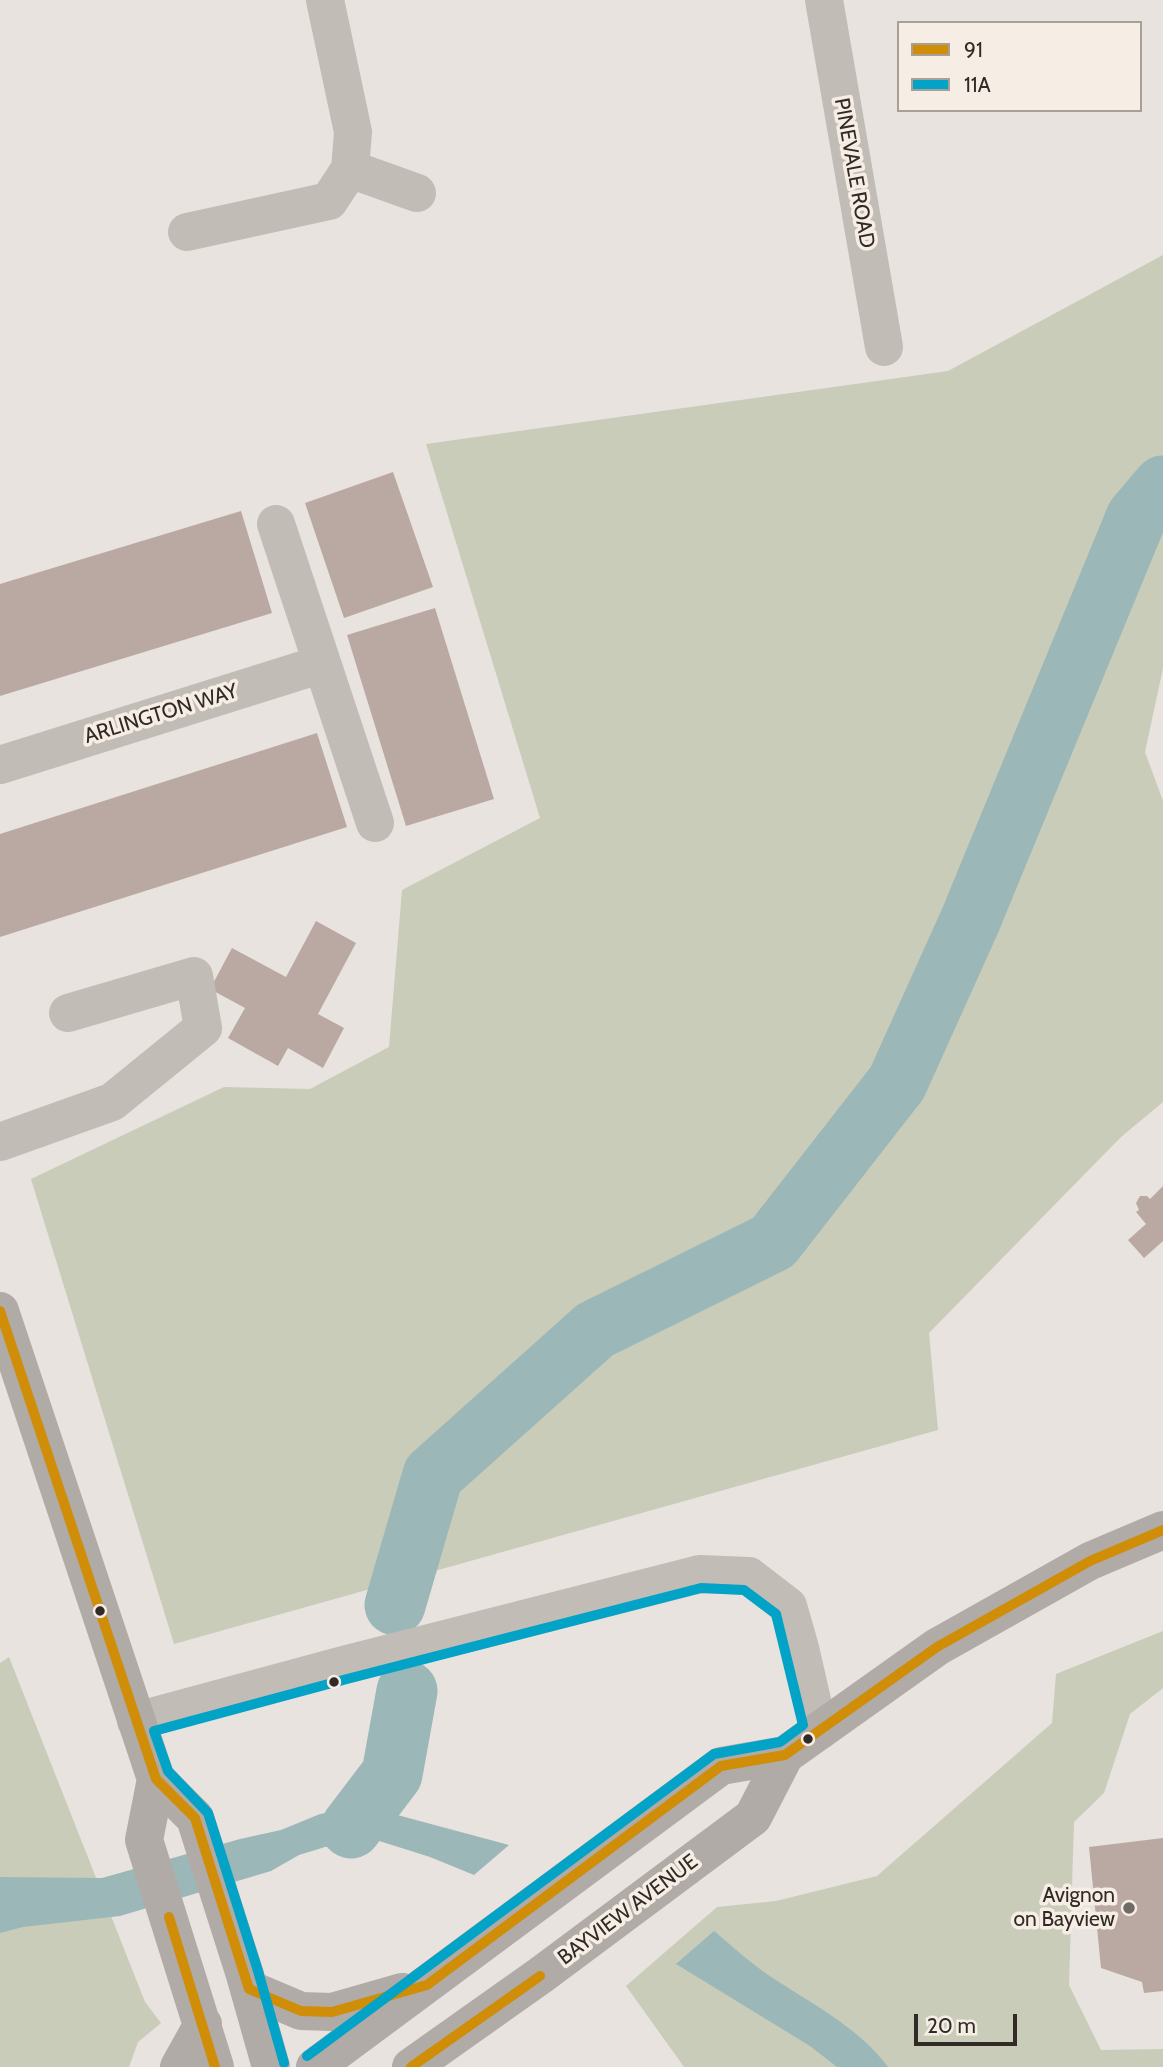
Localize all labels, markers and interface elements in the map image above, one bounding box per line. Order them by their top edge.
legend [897,21,1142,112]
text: 91 [964,37,983,62]
text: 11A [964,72,991,97]
street label: PINEVALE ROAD [828,96,880,250]
street label: ARLINGTON WAY [81,679,241,749]
unlabelled marker [93,1604,107,1618]
unlabelled marker [327,1675,341,1689]
unlabelled marker [801,1732,815,1746]
street label: BAYVIEW AVENUE [553,1849,703,1971]
place label: Avignon on Bayview [1013,1883,1115,1933]
marker: Avignon on Bayview [1121,1900,1137,1916]
scale bar [918,2000,1021,2044]
text: 20 m [927,2013,976,2038]

